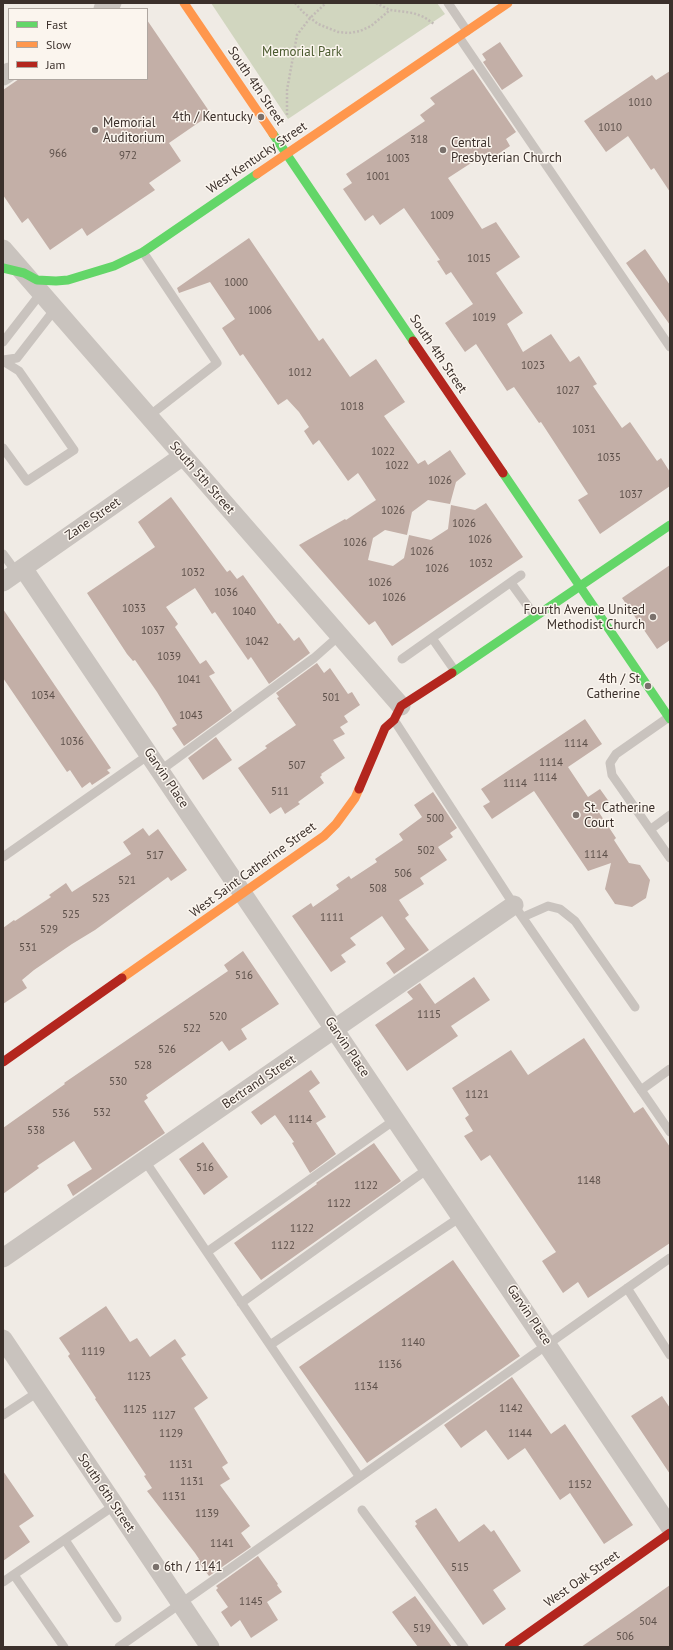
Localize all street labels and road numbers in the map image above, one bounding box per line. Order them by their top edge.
street label: South 4th Street [224,44,288,128]
street label: West Kentucky Street [204,119,310,197]
street label: South 4th Street [406,312,470,396]
street label: South 5th Street [166,438,238,518]
street label: Zane Street [62,494,124,544]
street label: Garvin Place [140,745,192,811]
street label: West Saint Catherine Street [187,819,319,921]
street label: Garvin Place [321,1014,373,1080]
street label: Bertrand Street [219,1052,299,1112]
street label: Garvin Place [503,1282,555,1348]
street label: South 6th Street [74,1451,138,1535]
street label: West Oak Street [541,1547,623,1611]

